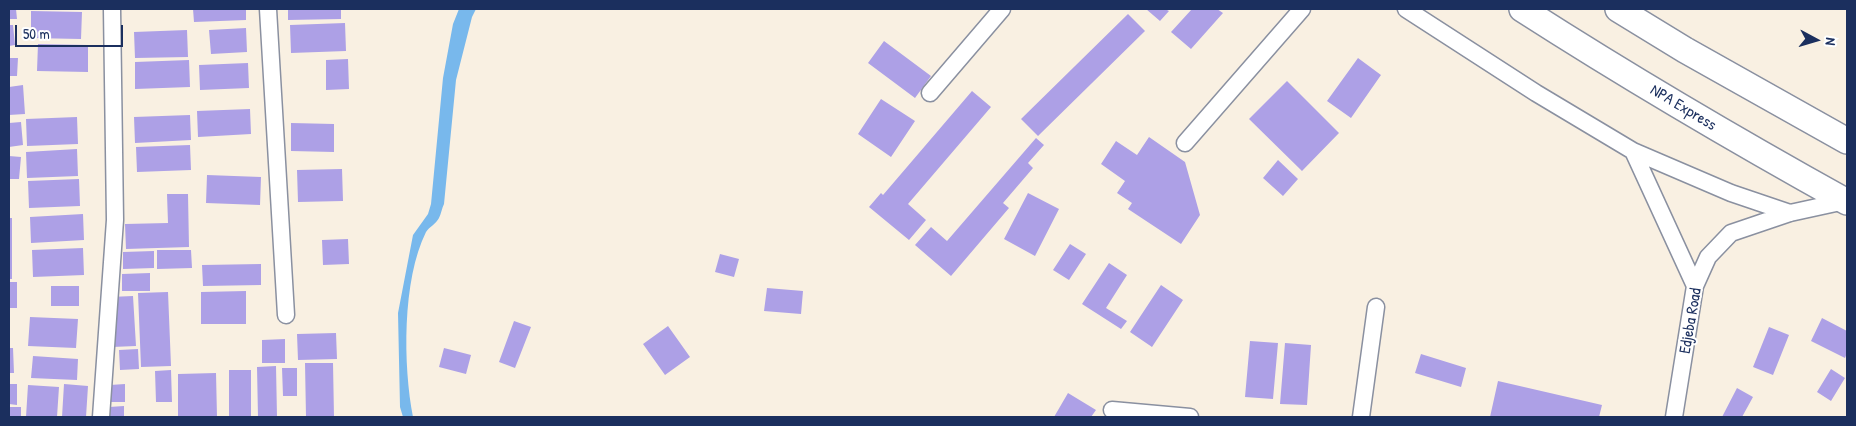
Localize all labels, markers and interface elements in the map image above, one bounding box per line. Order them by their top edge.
scale bar [18,15,125,47]
north arrow [1791,15,1841,65]
text: 50 m [23,23,50,44]
text: N [1822,37,1841,46]
street label: NPA Express [1646,81,1720,135]
street label: Edjeba Road [1676,287,1706,355]

